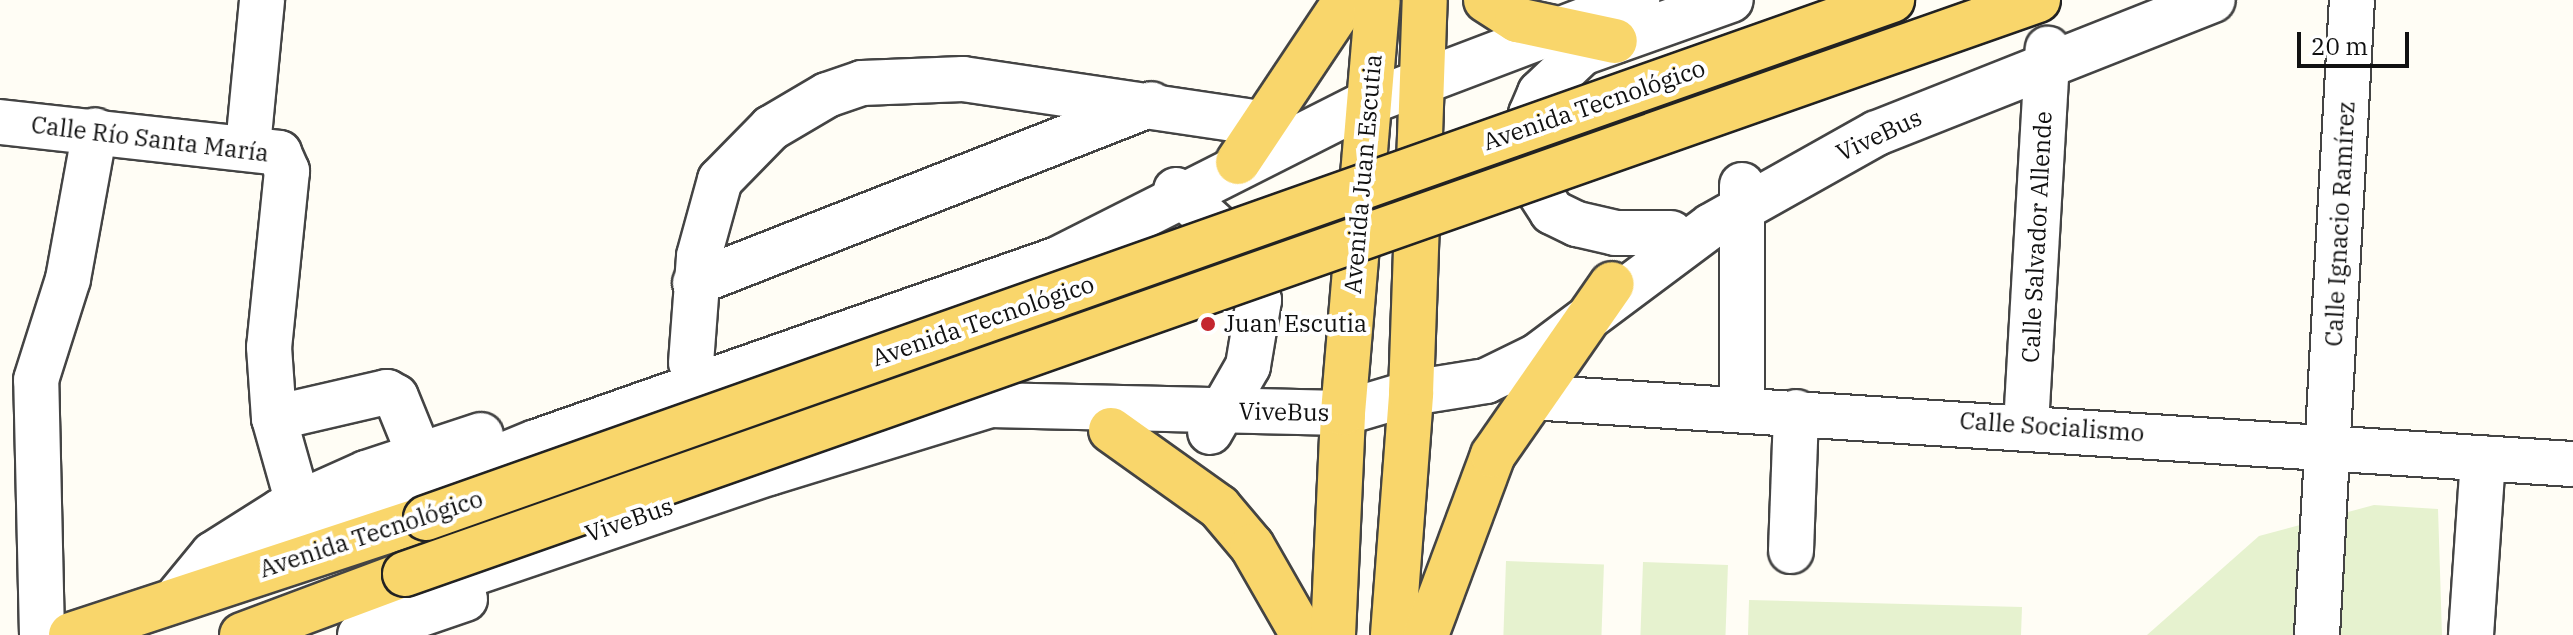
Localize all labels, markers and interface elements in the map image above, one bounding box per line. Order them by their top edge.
scale bar [2301,16,2413,66]
text: 20 m [2311,30,2368,62]
street label: Avenida Juan Escutia [1338,53,1388,295]
street label: Avenida Tecnológico [1479,53,1709,157]
street label: Calle Ignacio Ramírez [2319,101,2361,347]
street label: ViveBus [1832,103,1926,167]
street label: Calle Río Santa María [30,110,270,168]
street label: Calle Salvador Allende [2016,110,2058,364]
street label: Avenida Tecnológico [868,269,1098,373]
place label: Juan Escutia [1224,310,1367,338]
marker: Juan Escutia [1199,315,1217,333]
street label: ViveBus [1238,397,1330,427]
street label: Calle Socialismo [1959,406,2145,448]
street label: Avenida Tecnológico [256,484,486,584]
street label: ViveBus [581,492,677,548]

